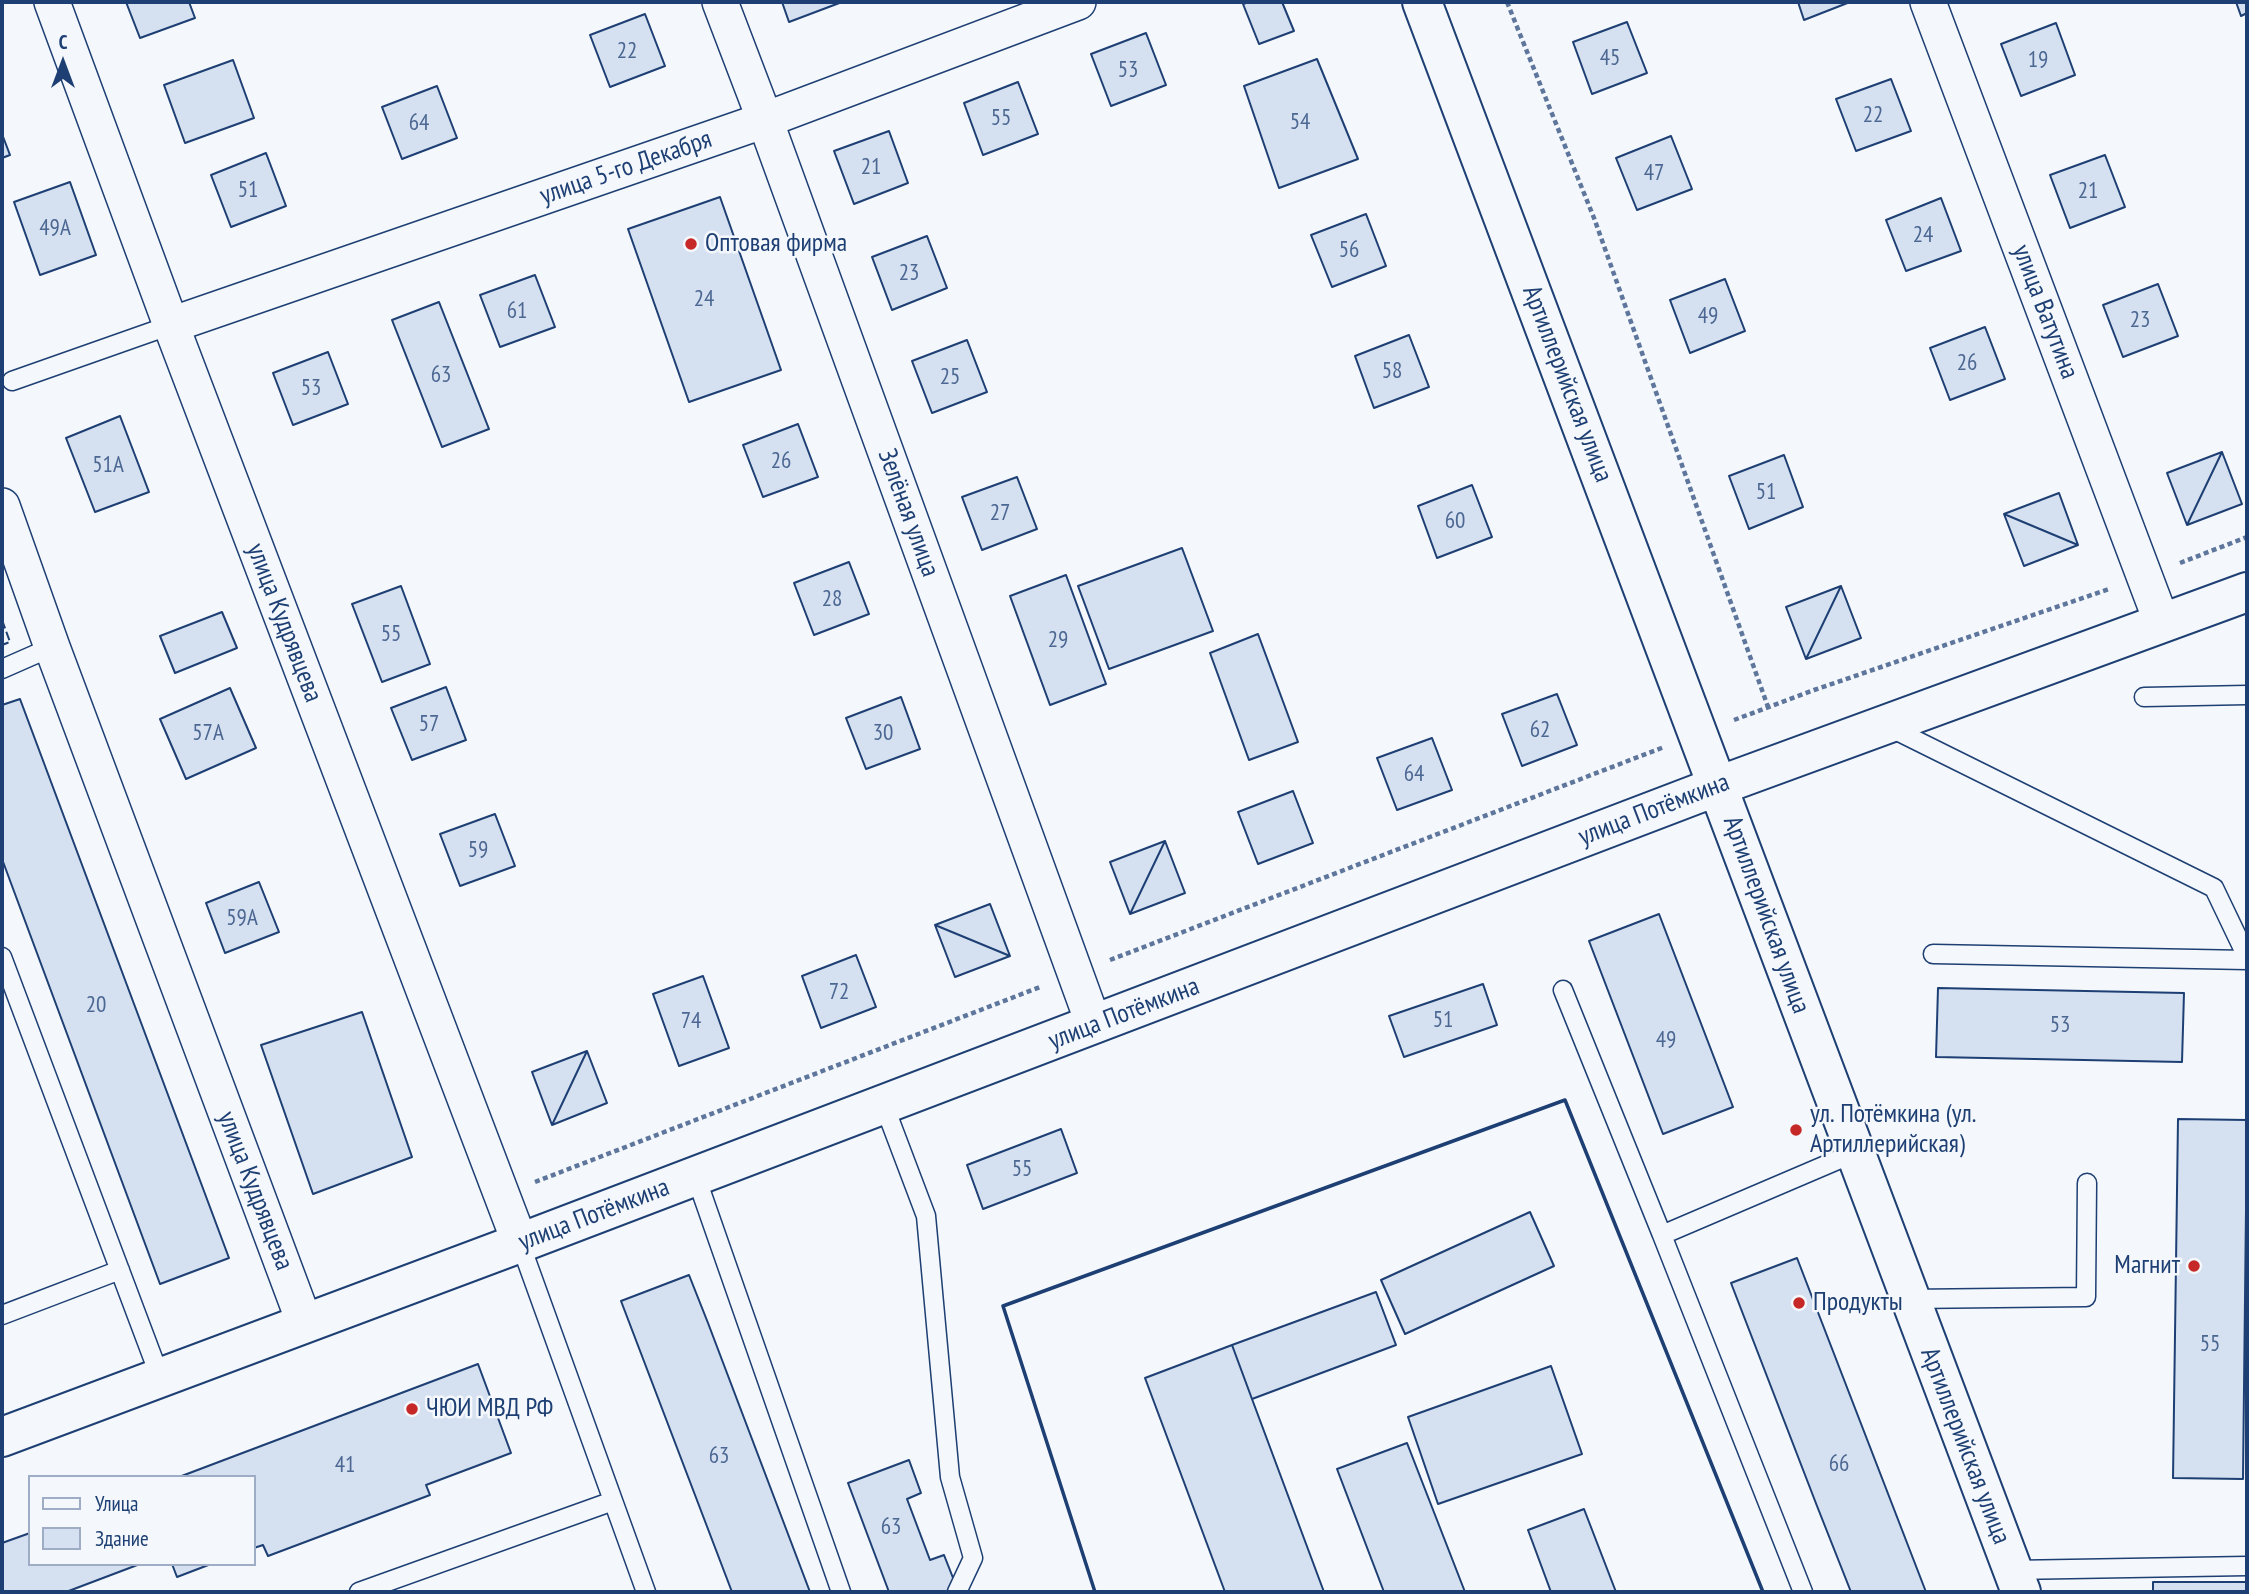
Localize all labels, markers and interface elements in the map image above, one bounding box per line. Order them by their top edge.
north arrow [28,28,98,98]
text: С [59,30,67,54]
house number: 22 [617,37,637,65]
house number: 45 [1600,44,1620,72]
house number: 19 [2028,46,2048,74]
house number: 53 [1118,56,1138,84]
house number: 22 [1863,101,1883,129]
house number: 55 [991,104,1011,132]
house number: 54 [1290,108,1310,136]
house number: 64 [409,109,429,137]
street label: улица 5-го Декабря [536,124,716,212]
house number: 21 [861,153,881,181]
house number: 47 [1644,159,1664,187]
house number: 51 [238,176,258,204]
house number: 21 [2078,177,2098,205]
house number: 49А [39,214,71,242]
house number: 24 [1913,221,1933,249]
place label: Оптовая фирма [705,228,847,260]
marker: Оптовая фирма [683,236,699,252]
house number: 56 [1339,236,1359,264]
street label: улица Ватутина [2005,241,2085,383]
house number: 23 [899,259,919,287]
street label: Артиллерийская улица [1515,281,1619,487]
house number: 24 [694,285,714,313]
house number: 61 [507,297,527,325]
house number: 49 [1698,302,1718,330]
house number: 23 [2130,306,2150,334]
house number: 26 [1957,349,1977,377]
house number: 58 [1382,357,1402,385]
house number: 63 [431,361,451,389]
house number: 25 [940,363,960,391]
house number: 53 [301,374,321,402]
street label: Зелёная улица [871,445,945,581]
house number: 26 [771,447,791,475]
house number: 51А [92,451,124,479]
house number: 51 [1756,478,1776,506]
house number: 27 [990,499,1010,527]
house number: 60 [1445,507,1465,535]
street label: улица Кудрявцева [239,539,329,707]
house number: 28 [822,585,842,613]
house number: 55 [381,620,401,648]
house number: 29 [1048,626,1068,654]
house number: 57 [419,710,439,738]
house number: 62 [1530,716,1550,744]
house number: 57А [192,719,224,747]
house number: 30 [873,719,893,747]
house number: 64 [1404,760,1424,788]
street label: улица Потёмкина [1574,767,1734,853]
street label: Артиллерийская улица [1716,812,1816,1018]
house number: 59 [468,836,488,864]
house number: 59А [226,904,258,932]
street label: улица Потёмкина [1044,971,1204,1057]
house number: 72 [829,978,849,1006]
house number: 20 [86,991,106,1019]
house number: 51 [1433,1006,1453,1034]
house number: 74 [681,1007,701,1035]
house number: 53 [2050,1011,2070,1039]
house number: 49 [1656,1026,1676,1054]
place label: ул. Потёмкина (ул. Артиллерийская) [1810,1099,1976,1160]
street label: улица Кудрявцева [210,1107,300,1275]
marker: ул. Потёмкина (ул. Артиллерийская) [1788,1122,1804,1138]
house number: 55 [1012,1155,1032,1183]
street label: улица Потёмкина [514,1172,674,1258]
place label: Магнит [2114,1250,2180,1282]
marker: Магнит [2186,1258,2202,1274]
place label: Продукты [1813,1287,1903,1319]
marker: Продукты [1791,1295,1807,1311]
house number: 55 [2200,1330,2220,1358]
street label: Артиллерийская улица [1913,1343,2017,1549]
place label: ЧЮИ МВД РФ [426,1393,553,1425]
marker: ЧЮИ МВД РФ [404,1401,420,1417]
house number: 63 [709,1442,729,1470]
house number: 66 [1829,1450,1849,1478]
house number: 41 [335,1451,355,1479]
legend [28,1475,256,1566]
text: Улица [95,1490,138,1517]
house number: 63 [881,1513,901,1541]
text: Здание [95,1525,149,1552]

